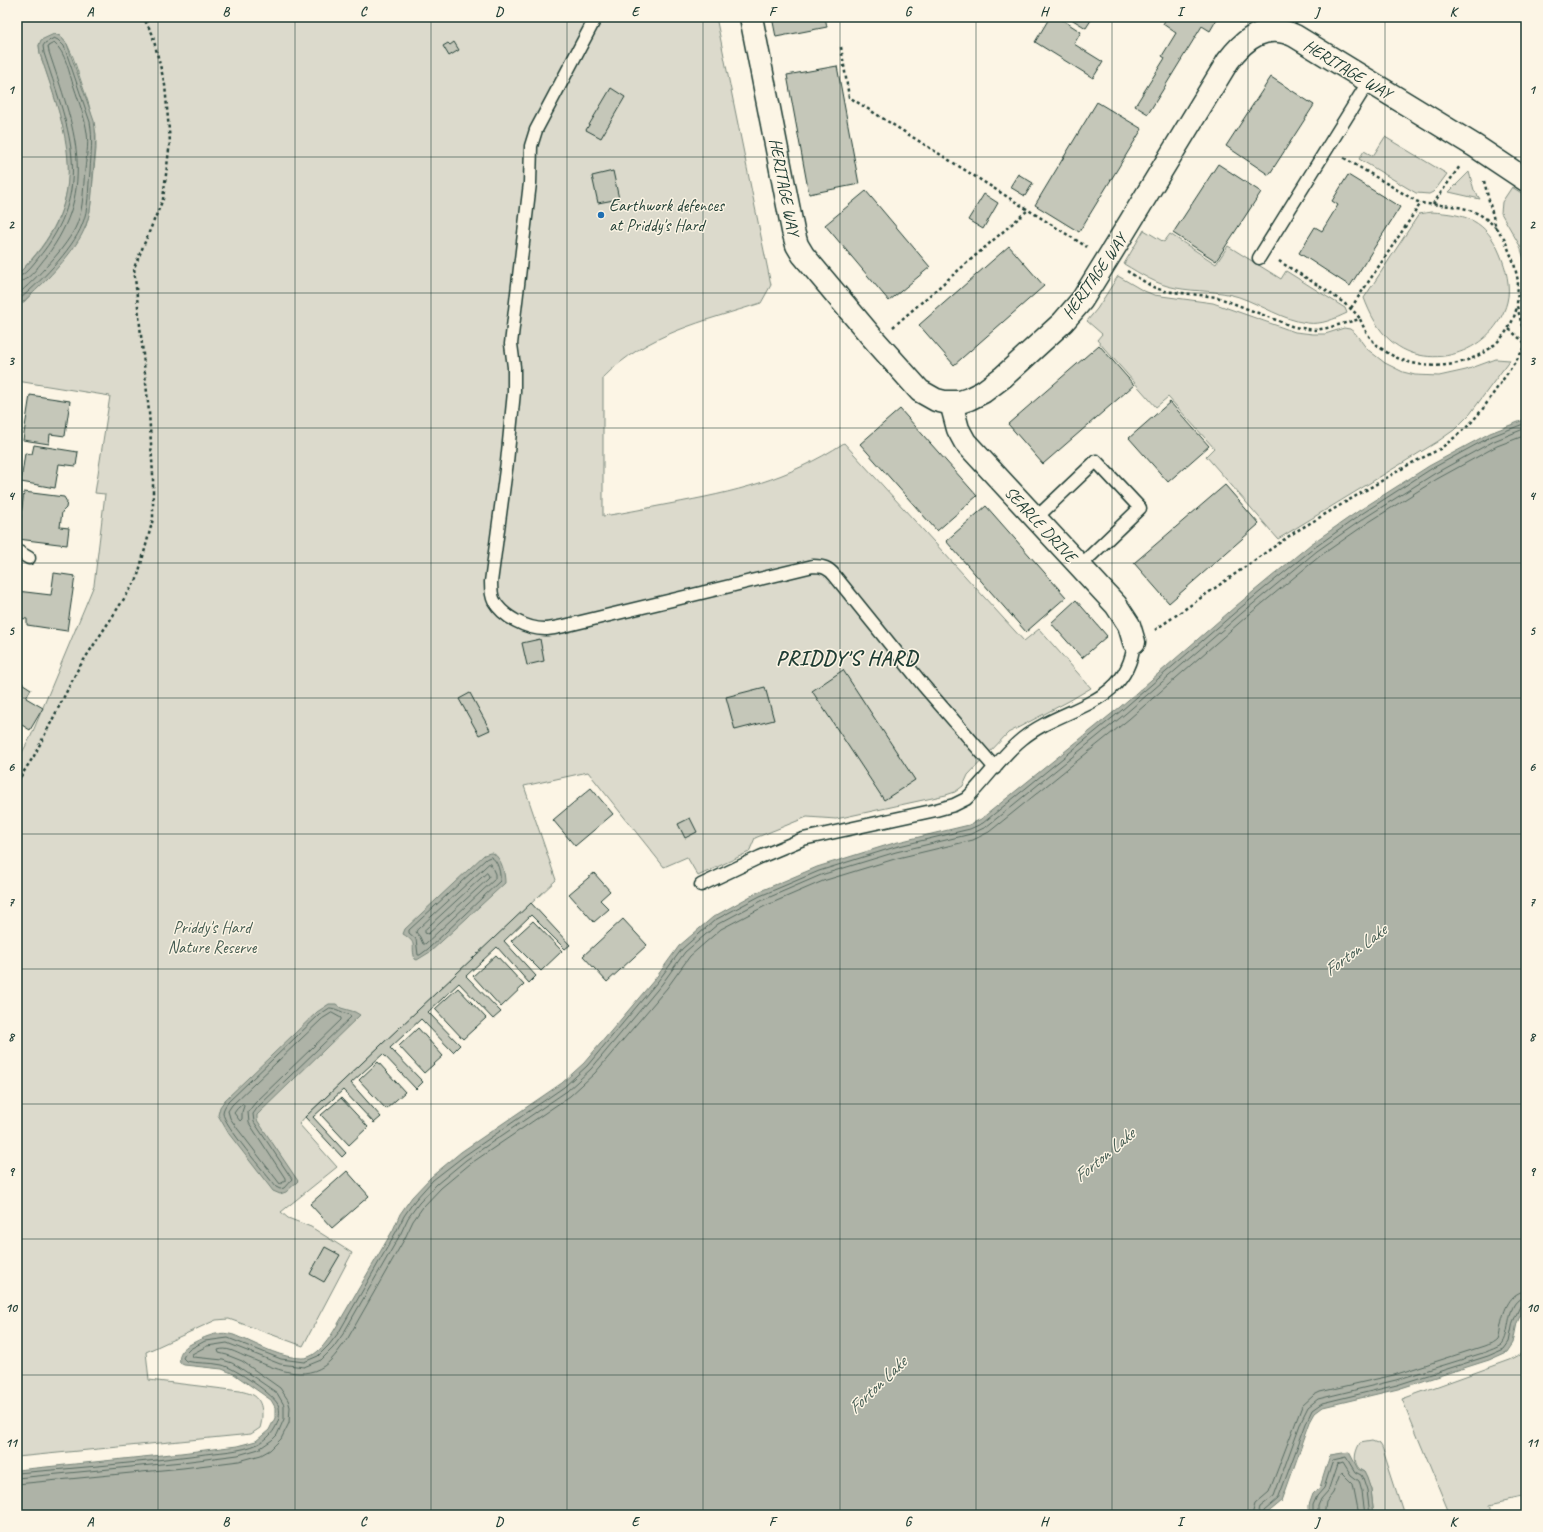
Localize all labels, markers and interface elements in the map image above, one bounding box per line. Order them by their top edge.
text: A [87,4,95,20]
text: B [223,4,231,20]
text: C [360,4,368,20]
text: D [495,4,504,20]
text: E [632,4,641,20]
text: F [769,4,778,20]
text: G [905,4,913,20]
text: H [1040,4,1050,20]
text: I [1177,4,1186,20]
text: J [1314,4,1321,20]
text: K [1450,4,1460,20]
street label: HERITAGE WAY [1300,35,1398,105]
text: 1 [8,82,16,98]
text: 1 [1529,82,1537,98]
street label: HERITAGE WAY [765,136,805,240]
place label: Earthwork defences at Priddy's Hard [609,195,725,236]
marker: Earthwork defences at Priddy's Hard [596,210,606,220]
text: 2 [8,217,15,233]
text: 2 [1529,217,1536,233]
street label: HERITAGE WAY [1057,228,1133,323]
text: 3 [8,353,15,369]
text: 3 [1529,353,1536,369]
street label: SEARLE DRIVE [1000,482,1083,569]
text: 4 [8,488,16,504]
text: 4 [1529,488,1537,504]
text: 5 [8,623,15,639]
text: 5 [1529,623,1536,639]
district label: PRIDDY'S HARD [776,645,920,671]
text: 6 [8,759,15,775]
text: 6 [1529,759,1536,775]
text: 7 [8,894,15,910]
text: 7 [1529,894,1536,910]
park label: Priddy's Hard Nature Reserve [168,917,258,958]
water label: Forton Lake [1319,917,1393,981]
text: 8 [8,1029,16,1045]
text: 8 [1529,1029,1537,1045]
water label: Forton Lake [1069,1121,1141,1187]
text: 9 [8,1164,15,1180]
text: 9 [1529,1164,1536,1180]
text: 10 [5,1300,18,1316]
text: 10 [1526,1300,1539,1316]
water label: Forton Lake [843,1350,913,1418]
text: 11 [5,1435,19,1451]
text: 11 [1526,1435,1540,1451]
text: A [87,1514,95,1530]
text: B [223,1514,231,1530]
text: C [360,1514,368,1530]
text: D [495,1514,504,1530]
text: E [632,1514,641,1530]
text: F [769,1514,778,1530]
text: G [905,1514,913,1530]
text: H [1040,1514,1050,1530]
text: I [1177,1514,1186,1530]
text: J [1314,1514,1321,1530]
text: K [1450,1514,1460,1530]

